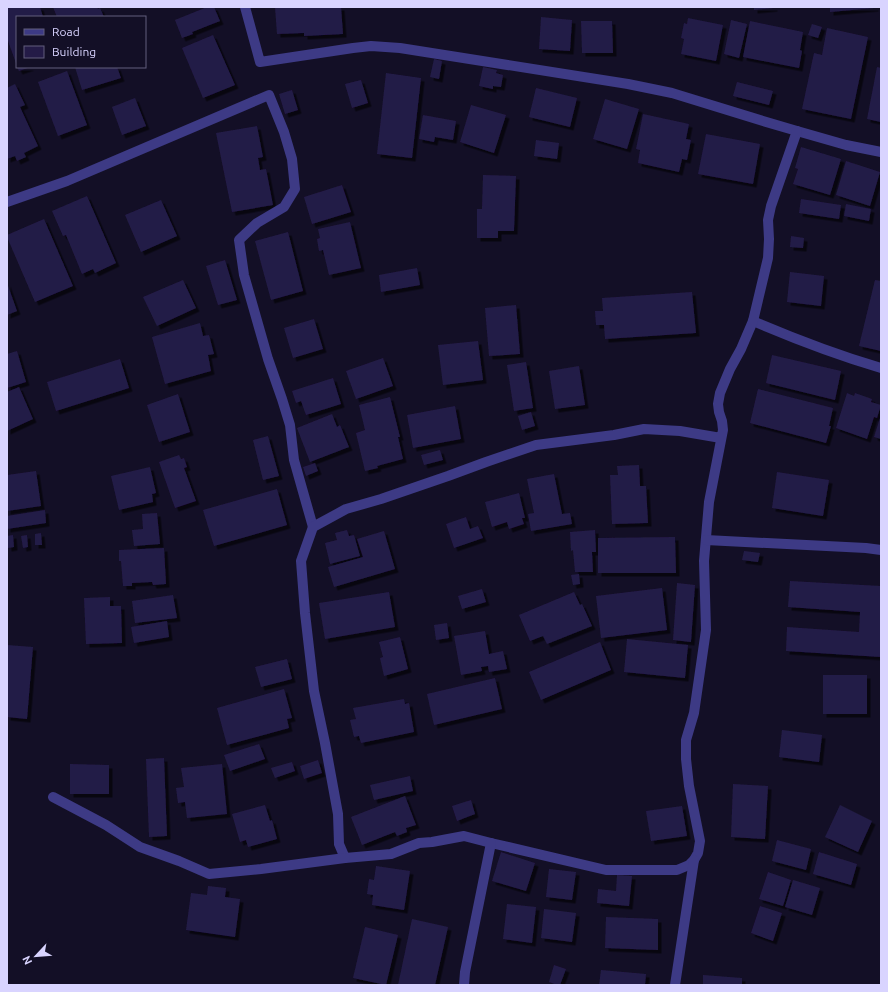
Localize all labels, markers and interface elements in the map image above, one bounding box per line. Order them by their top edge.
legend [16,16,146,68]
text: Road [52,25,80,38]
text: Building [52,45,96,58]
north arrow [16,936,56,976]
text: N [20,954,34,967]

